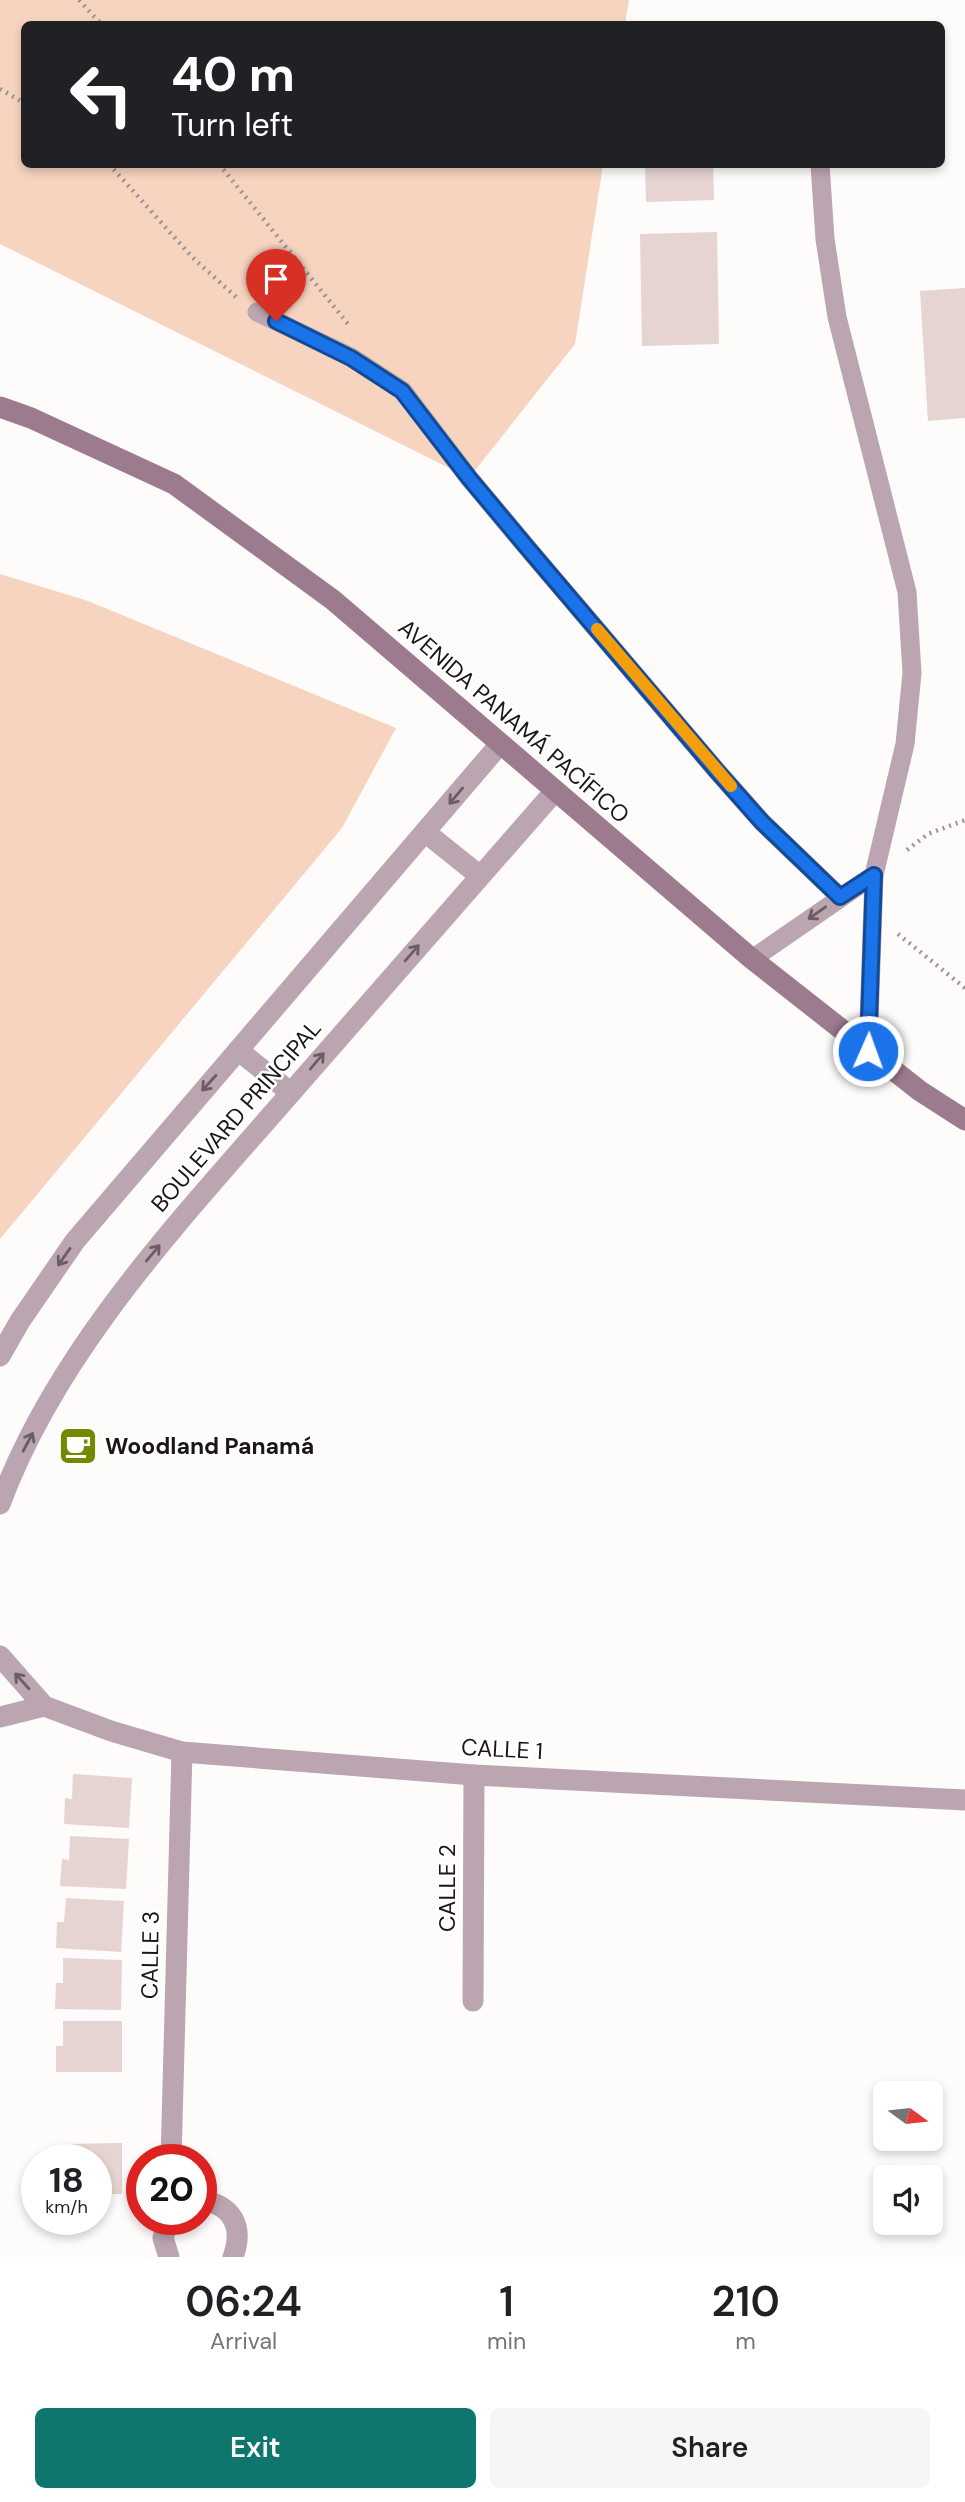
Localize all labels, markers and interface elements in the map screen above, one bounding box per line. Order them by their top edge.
text: 40 m [171,42,295,106]
icon: left [56,49,147,140]
text: Turn left [171,104,293,146]
pin [246,249,306,321]
icon: arrive [257,260,295,298]
street label: AVENIDA PANAMÁ PACÍFICO [392,612,636,830]
one-way arrow [448,786,464,804]
one-way arrow [808,906,828,920]
one-way arrow [404,944,420,962]
street label: BOULEVARD PRINCIPAL [144,1014,328,1218]
position arrow [831,1014,905,1088]
one-way arrow [310,1053,325,1071]
one-way arrow [201,1074,218,1091]
one-way arrow [145,1244,161,1262]
one-way arrow [57,1247,71,1266]
cafe icon: Woodland Panamá [57,1425,99,1467]
place label: Woodland Panamá [105,1431,314,1461]
one-way arrow [22,1432,36,1453]
one-way arrow [14,1673,30,1691]
street label: CALLE 1 [460,1732,544,1766]
street label: CALLE 2 [432,1844,462,1932]
street label: CALLE 3 [134,1911,166,1999]
north arrow [873,2081,943,2151]
map controls [873,2081,943,2235]
speed limit sign: 20 [126,2144,217,2235]
text: 18 [49,2157,84,2203]
button: sound [873,2165,943,2235]
text: km/h [45,2195,88,2219]
text: 06:24 [185,2274,302,2329]
text: 1 [499,2274,514,2329]
text: 210 [712,2274,780,2329]
text: Arrival [210,2326,277,2356]
text: min [487,2326,526,2356]
text: m [735,2326,756,2356]
button: Exit [35,2408,476,2488]
button: Share [490,2408,930,2488]

